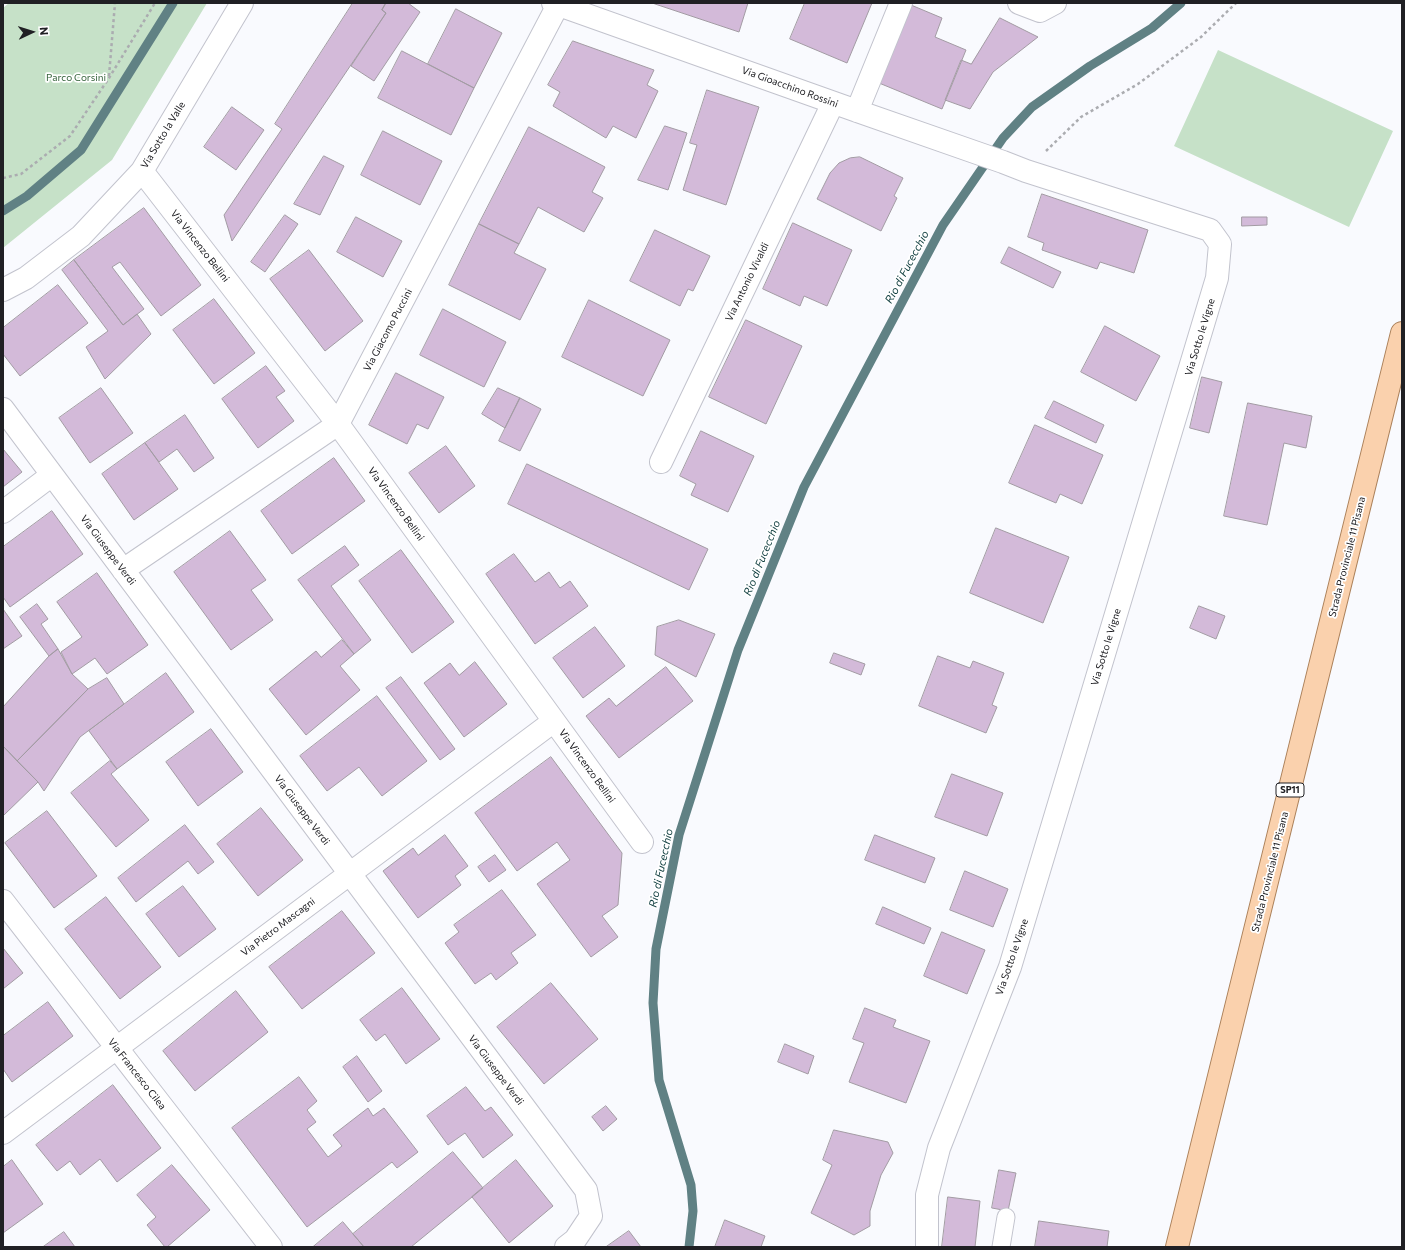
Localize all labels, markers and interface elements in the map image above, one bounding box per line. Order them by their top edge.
north arrow [12,12,52,52]
text: N [38,27,51,36]
street label: Via Gioacchino Rossini [740,64,840,110]
park label: Parco Corsini [46,72,106,84]
street label: Via Sotto la Valle [138,99,188,171]
street label: Via Vincenzo Bellini [168,208,232,284]
water label: Rio di Fucecchio [882,228,932,306]
street label: Via Antonio Vivaldi [723,241,771,323]
street label: Via Giacomo Puccini [361,287,415,373]
street label: Via Sotto le Vigne [1183,297,1217,377]
street label: Via Vincenzo Bellini [365,465,427,543]
street label: Strada Provinciale 11 Pisana [1326,496,1368,618]
street label: Via Giuseppe Verdi [78,513,138,587]
water label: Rio di Fucecchio [741,518,783,598]
street label: Via Sotto le Vigne [1089,607,1123,687]
street label: Via Vincenzo Bellini [556,727,618,805]
street label: Via Giuseppe Verdi [272,773,332,847]
road number: SP11 [1276,783,1304,797]
street label: Strada Provinciale 11 Pisana [1249,811,1291,933]
water label: Rio di Fucecchio [646,827,676,909]
street label: Via Pietro Mascagni [239,895,317,959]
street label: Via Sotto le Vigne [993,917,1031,997]
street label: Via Giuseppe Verdi [466,1033,526,1107]
street label: Via Francesco Cilea [105,1036,169,1112]

